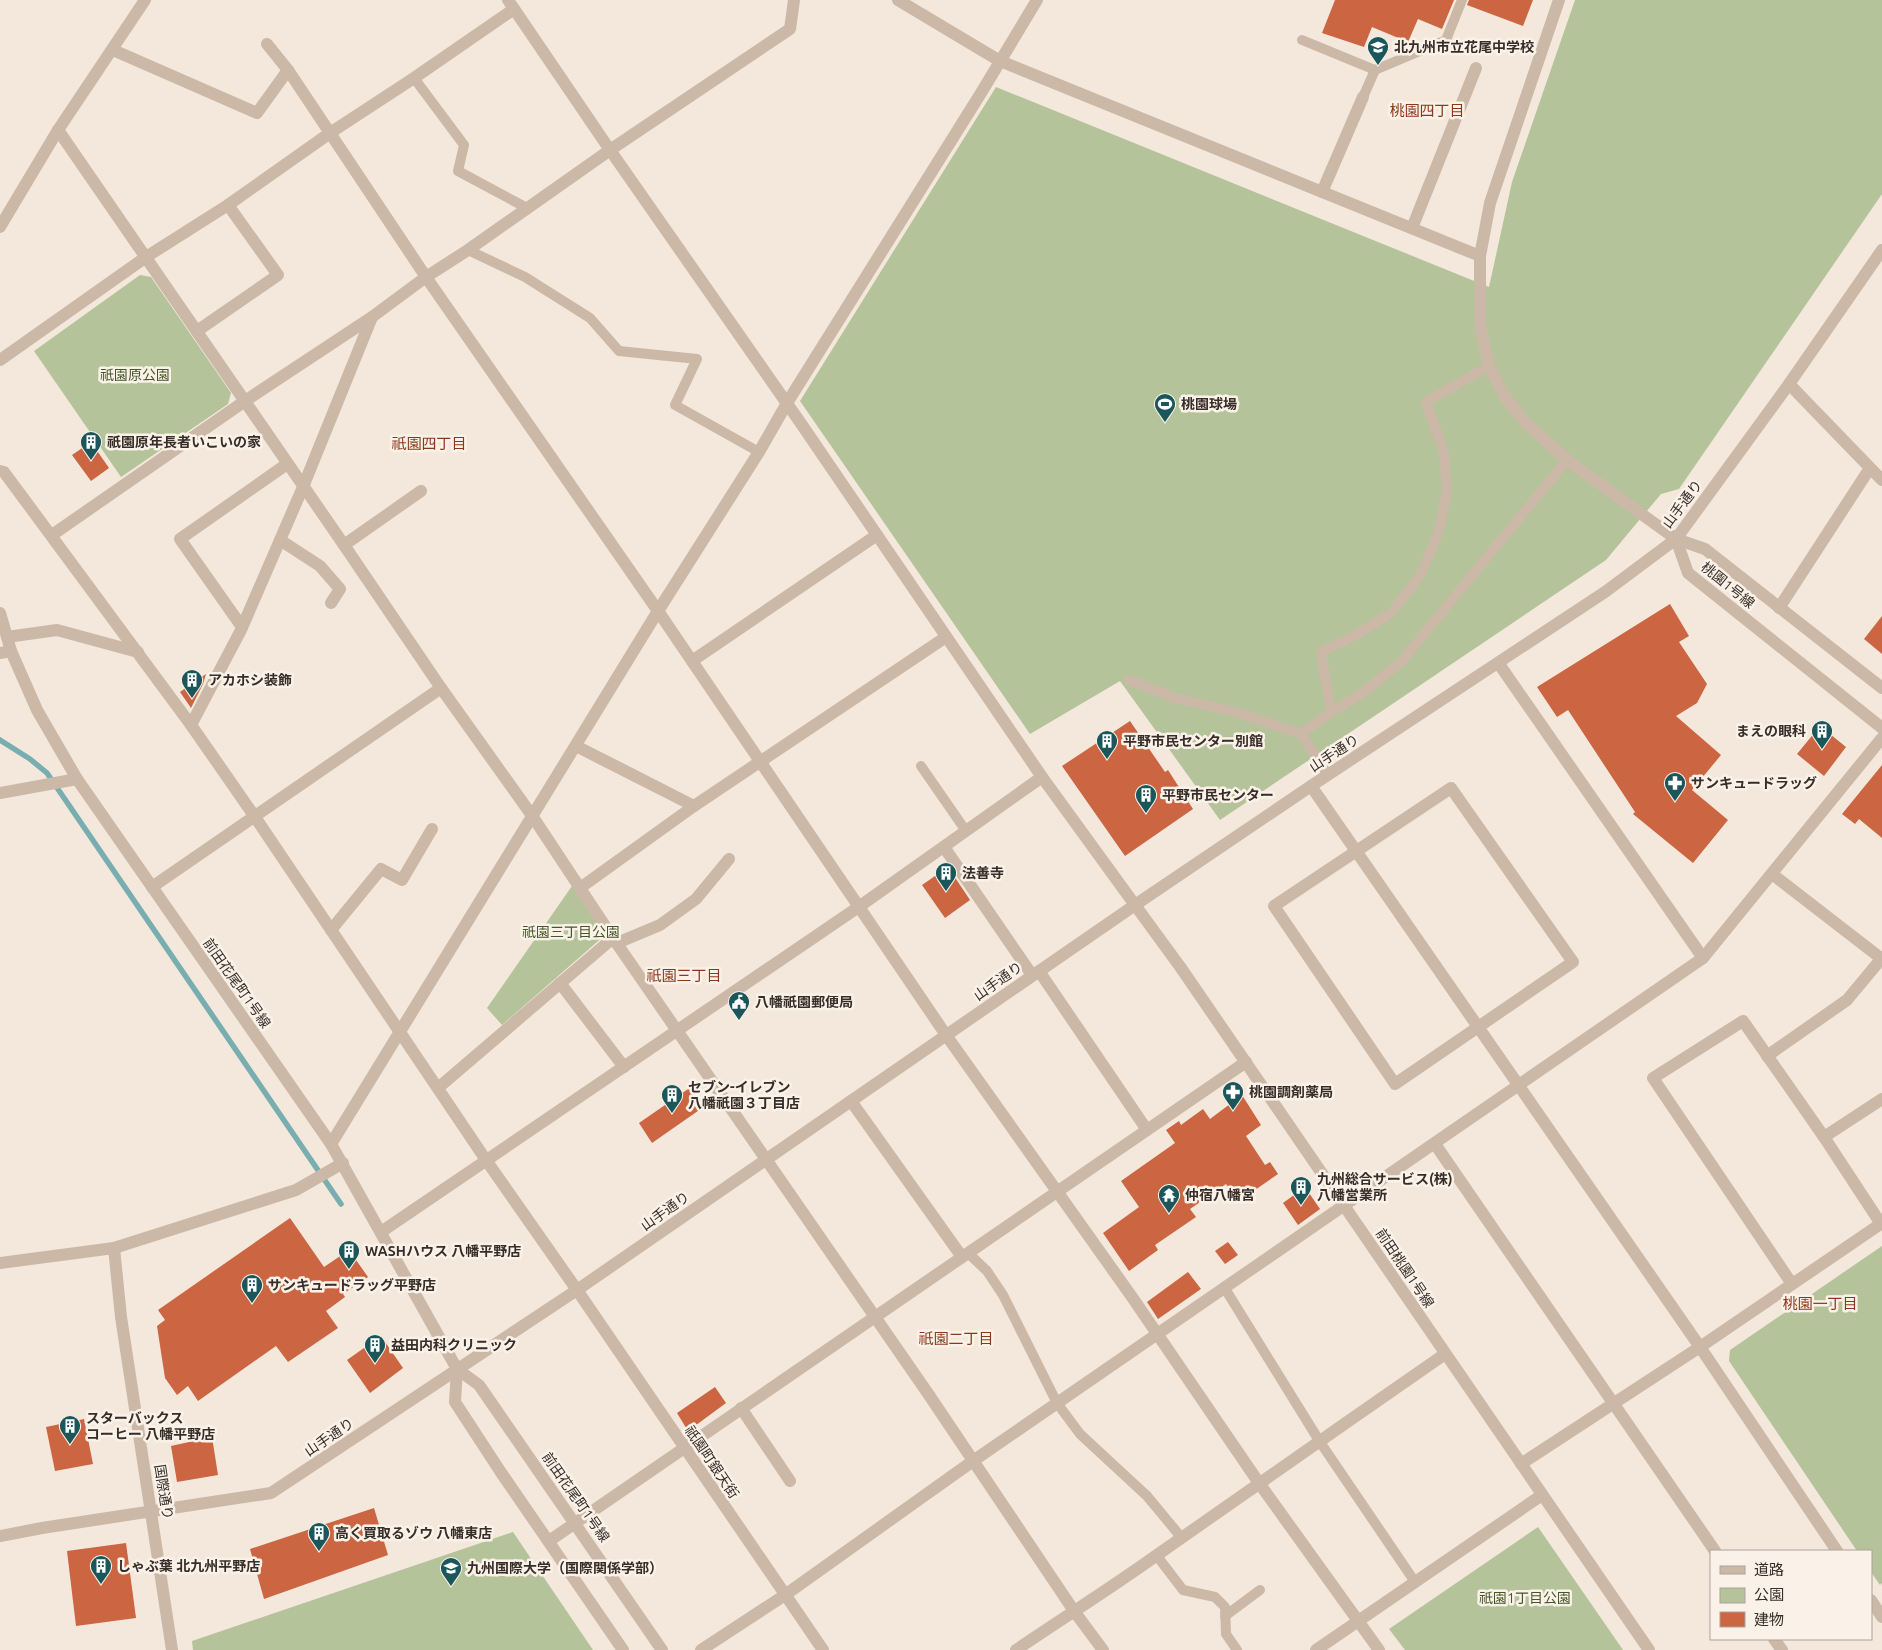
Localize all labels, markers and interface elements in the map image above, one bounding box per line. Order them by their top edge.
school or university icon: 北九州市立花尾中学校 [1366,35,1390,66]
place label: 北九州市立花尾中学校 [1394,39,1534,55]
district label: 桃園四丁目 [1389,102,1465,119]
park label: 祇園原公園 [100,367,170,383]
sports icon: 桃園球場 [1153,392,1177,423]
place label: 桃園球場 [1181,396,1237,412]
building icon: 祇園原年長者いこいの家 [79,430,103,461]
place label: 祇園原年長者いこいの家 [107,434,261,450]
district label: 祇園四丁目 [391,435,467,452]
street label: 山手通り [1659,477,1705,531]
street label: 桃園1号線 [1698,559,1758,611]
building icon: アカホシ装飾 [180,668,204,699]
place label: アカホシ装飾 [208,672,292,688]
building icon: まえの眼科 [1810,719,1834,750]
place label: まえの眼科 [1736,723,1806,739]
building icon: 平野市民センター別館 [1095,729,1119,760]
street label: 山手通り [1306,731,1362,775]
place label: 平野市民センター別館 [1123,733,1263,749]
pharmacy icon: サンキュードラッグ [1663,771,1687,802]
place label: サンキュードラッグ [1691,775,1817,791]
building icon: 平野市民センター [1134,783,1158,814]
place label: 平野市民センター [1162,787,1274,803]
building icon: 法善寺 [934,861,958,892]
place label: 法善寺 [962,865,1004,881]
park label: 祇園三丁目公園 [522,924,620,940]
street label: 前田花尾町1号線 [200,935,274,1031]
street label: 山手通り [970,958,1026,1004]
district label: 祇園三丁目 [646,967,722,984]
public building icon: 八幡祇園郵便局 [727,990,751,1021]
place label: 八幡祇園郵便局 [755,994,853,1010]
place label: セブン-イレブン 八幡祇園３丁目店 [688,1079,800,1111]
pharmacy icon: 桃園調剤薬局 [1221,1080,1245,1111]
building icon: セブン-イレブン 八幡祇園３丁目店 [660,1083,684,1114]
place label: 桃園調剤薬局 [1249,1084,1333,1100]
place label: 九州総合サービス(株) 八幡営業所 [1317,1171,1453,1203]
building icon: 九州総合サービス(株) 八幡営業所 [1289,1175,1313,1206]
temple icon: 仲宿八幡宮 [1157,1183,1181,1214]
place label: 仲宿八幡宮 [1185,1187,1255,1203]
street label: 山手通り [637,1188,693,1234]
street label: 前田桃園1号線 [1373,1225,1437,1311]
building icon: WASHハウス 八幡平野店 [337,1239,361,1270]
place label: WASHハウス 八幡平野店 [365,1243,521,1259]
building icon: サンキュードラッグ平野店 [240,1273,264,1304]
place label: サンキュードラッグ平野店 [268,1277,436,1293]
district label: 桃園一丁目 [1782,1295,1858,1312]
district label: 祇園二丁目 [918,1330,994,1347]
building icon: 益田内科クリニック [363,1333,387,1364]
place label: 益田内科クリニック [391,1337,517,1353]
place label: スターバックス コーヒー 八幡平野店 [86,1410,215,1442]
building icon: スターバックス コーヒー 八幡平野店 [58,1414,82,1445]
street label: 山手通り [301,1415,357,1459]
street label: 祇園町銀天街 [682,1423,742,1501]
street label: 前田花尾町1号線 [539,1449,613,1545]
street label: 国際通り [152,1463,176,1521]
building icon: 高く買取るゾウ 八幡東店 [307,1521,331,1552]
place label: 高く買取るゾウ 八幡東店 [335,1525,492,1541]
legend [1710,1550,1872,1640]
building icon: しゃぶ葉 北九州平野店 [89,1554,113,1585]
school or university icon: 九州国際大学（国際関係学部） [439,1556,463,1587]
place label: しゃぶ葉 北九州平野店 [117,1558,260,1574]
place label: 九州国際大学（国際関係学部） [467,1560,663,1576]
text: 道路 [1754,1561,1784,1578]
text: 公園 [1754,1586,1784,1603]
park label: 祇園1丁目公園 [1479,1590,1571,1606]
text: 建物 [1754,1611,1784,1628]

